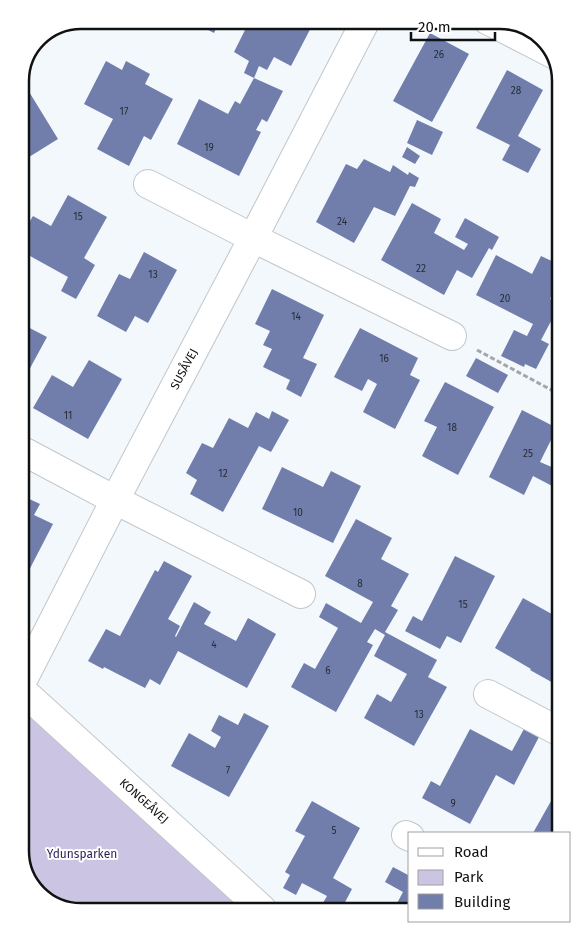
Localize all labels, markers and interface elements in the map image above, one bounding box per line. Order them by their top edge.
scale bar [411,10,495,42]
text: 20 m [418,18,451,36]
house number: 26 [434,49,444,61]
house number: 28 [511,85,522,97]
house number: 17 [120,106,129,118]
house number: 19 [204,142,214,154]
house number: 15 [73,211,83,223]
house number: 24 [337,216,348,228]
house number: 22 [416,263,426,275]
house number: 13 [148,269,158,281]
house number: 20 [500,293,511,305]
house number: 14 [291,311,302,323]
street label: SUSÅVEJ [166,345,201,392]
house number: 16 [379,353,389,365]
house number: 11 [64,410,72,422]
house number: 18 [447,422,457,434]
house number: 25 [523,448,533,460]
house number: 12 [218,468,228,480]
house number: 10 [293,507,303,519]
house number: 8 [357,578,363,590]
house number: 15 [458,599,468,611]
house number: 4 [211,639,217,651]
house number: 6 [325,665,331,677]
house number: 13 [414,709,424,721]
house number: 7 [226,765,231,777]
street label: KONGEÅVEJ [117,774,173,827]
house number: 9 [450,798,456,810]
house number: 5 [331,825,337,837]
legend [408,832,571,922]
text: Road [454,843,489,861]
park label: Ydunsparken [47,847,117,861]
text: Park [454,868,484,886]
text: Building [454,893,510,911]

